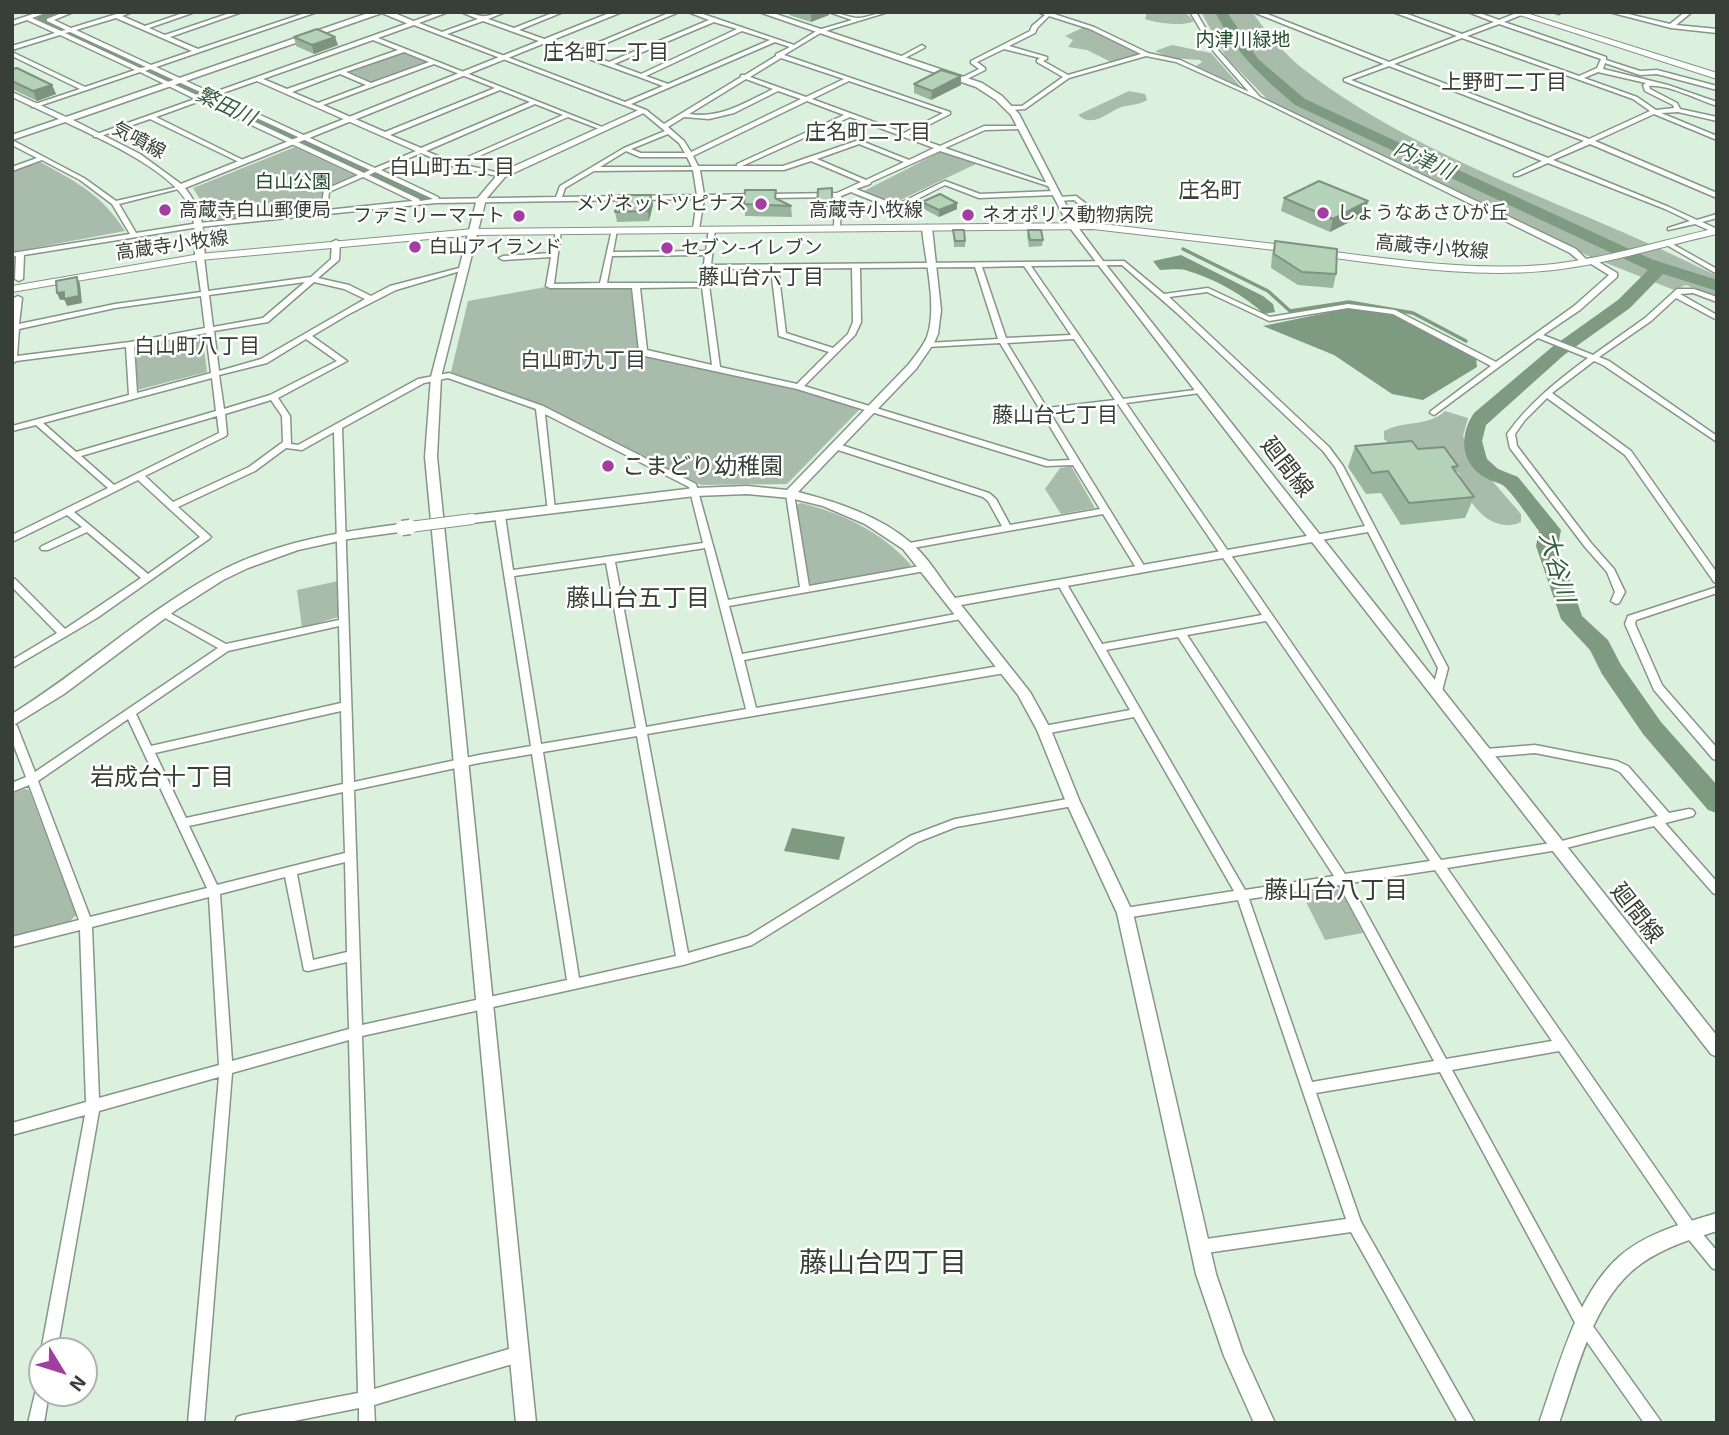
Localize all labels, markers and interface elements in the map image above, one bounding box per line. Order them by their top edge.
park label: 内津川緑地 [1196,29,1290,51]
district label: 庄名町一丁目 [543,39,669,65]
district label: 上野町二丁目 [1441,69,1567,95]
water label: 繁田川 [192,81,260,131]
street label: 気噴線 [108,117,170,163]
district label: 庄名町二丁目 [805,119,931,145]
water label: 内津川 [1390,135,1458,185]
district label: 白山町五丁目 [389,154,515,180]
park label: 白山公園 [255,171,331,193]
district label: 庄名町 [1179,177,1241,203]
place label: メゾネットツピナス [576,193,747,215]
marker: メゾネットツピナス [753,196,769,212]
place label: 高蔵寺白山郵便局 [179,199,331,221]
street label: 高蔵寺小牧線 [809,199,923,221]
marker: 高蔵寺白山郵便局 [157,202,173,218]
place label: しょうなあさひが丘 [1337,202,1508,224]
place label: ネオポリス動物病院 [982,204,1153,226]
place label: ファミリーマート [353,205,505,227]
marker: しょうなあさひが丘 [1315,205,1331,221]
marker: ネオポリス動物病院 [960,207,976,223]
marker: ファミリーマート [511,208,527,224]
street label: 高蔵寺小牧線 [114,226,230,264]
street label: 高蔵寺小牧線 [1374,231,1490,263]
place label: 白山アイランド [429,236,562,258]
place label: セブン-イレブン [681,237,823,259]
marker: 白山アイランド [407,239,423,255]
marker: セブン-イレブン [659,240,675,256]
district label: 藤山台六丁目 [698,264,824,290]
district label: 白山町八丁目 [134,333,260,359]
district label: 白山町九丁目 [520,347,646,373]
district label: 藤山台七丁目 [992,402,1118,428]
street label: 廻間線 [1255,431,1319,503]
place label: こまどり幼稚園 [622,452,783,480]
marker: こまどり幼稚園 [600,458,616,474]
water label: 大谷川 [1533,528,1581,606]
district label: 藤山台五丁目 [566,584,710,612]
district label: 岩成台十丁目 [90,763,234,791]
district label: 藤山台八丁目 [1264,876,1408,904]
street label: 廻間線 [1605,877,1669,949]
district label: 藤山台四丁目 [799,1246,967,1280]
north arrow [28,1337,98,1407]
text: N [65,1372,92,1396]

